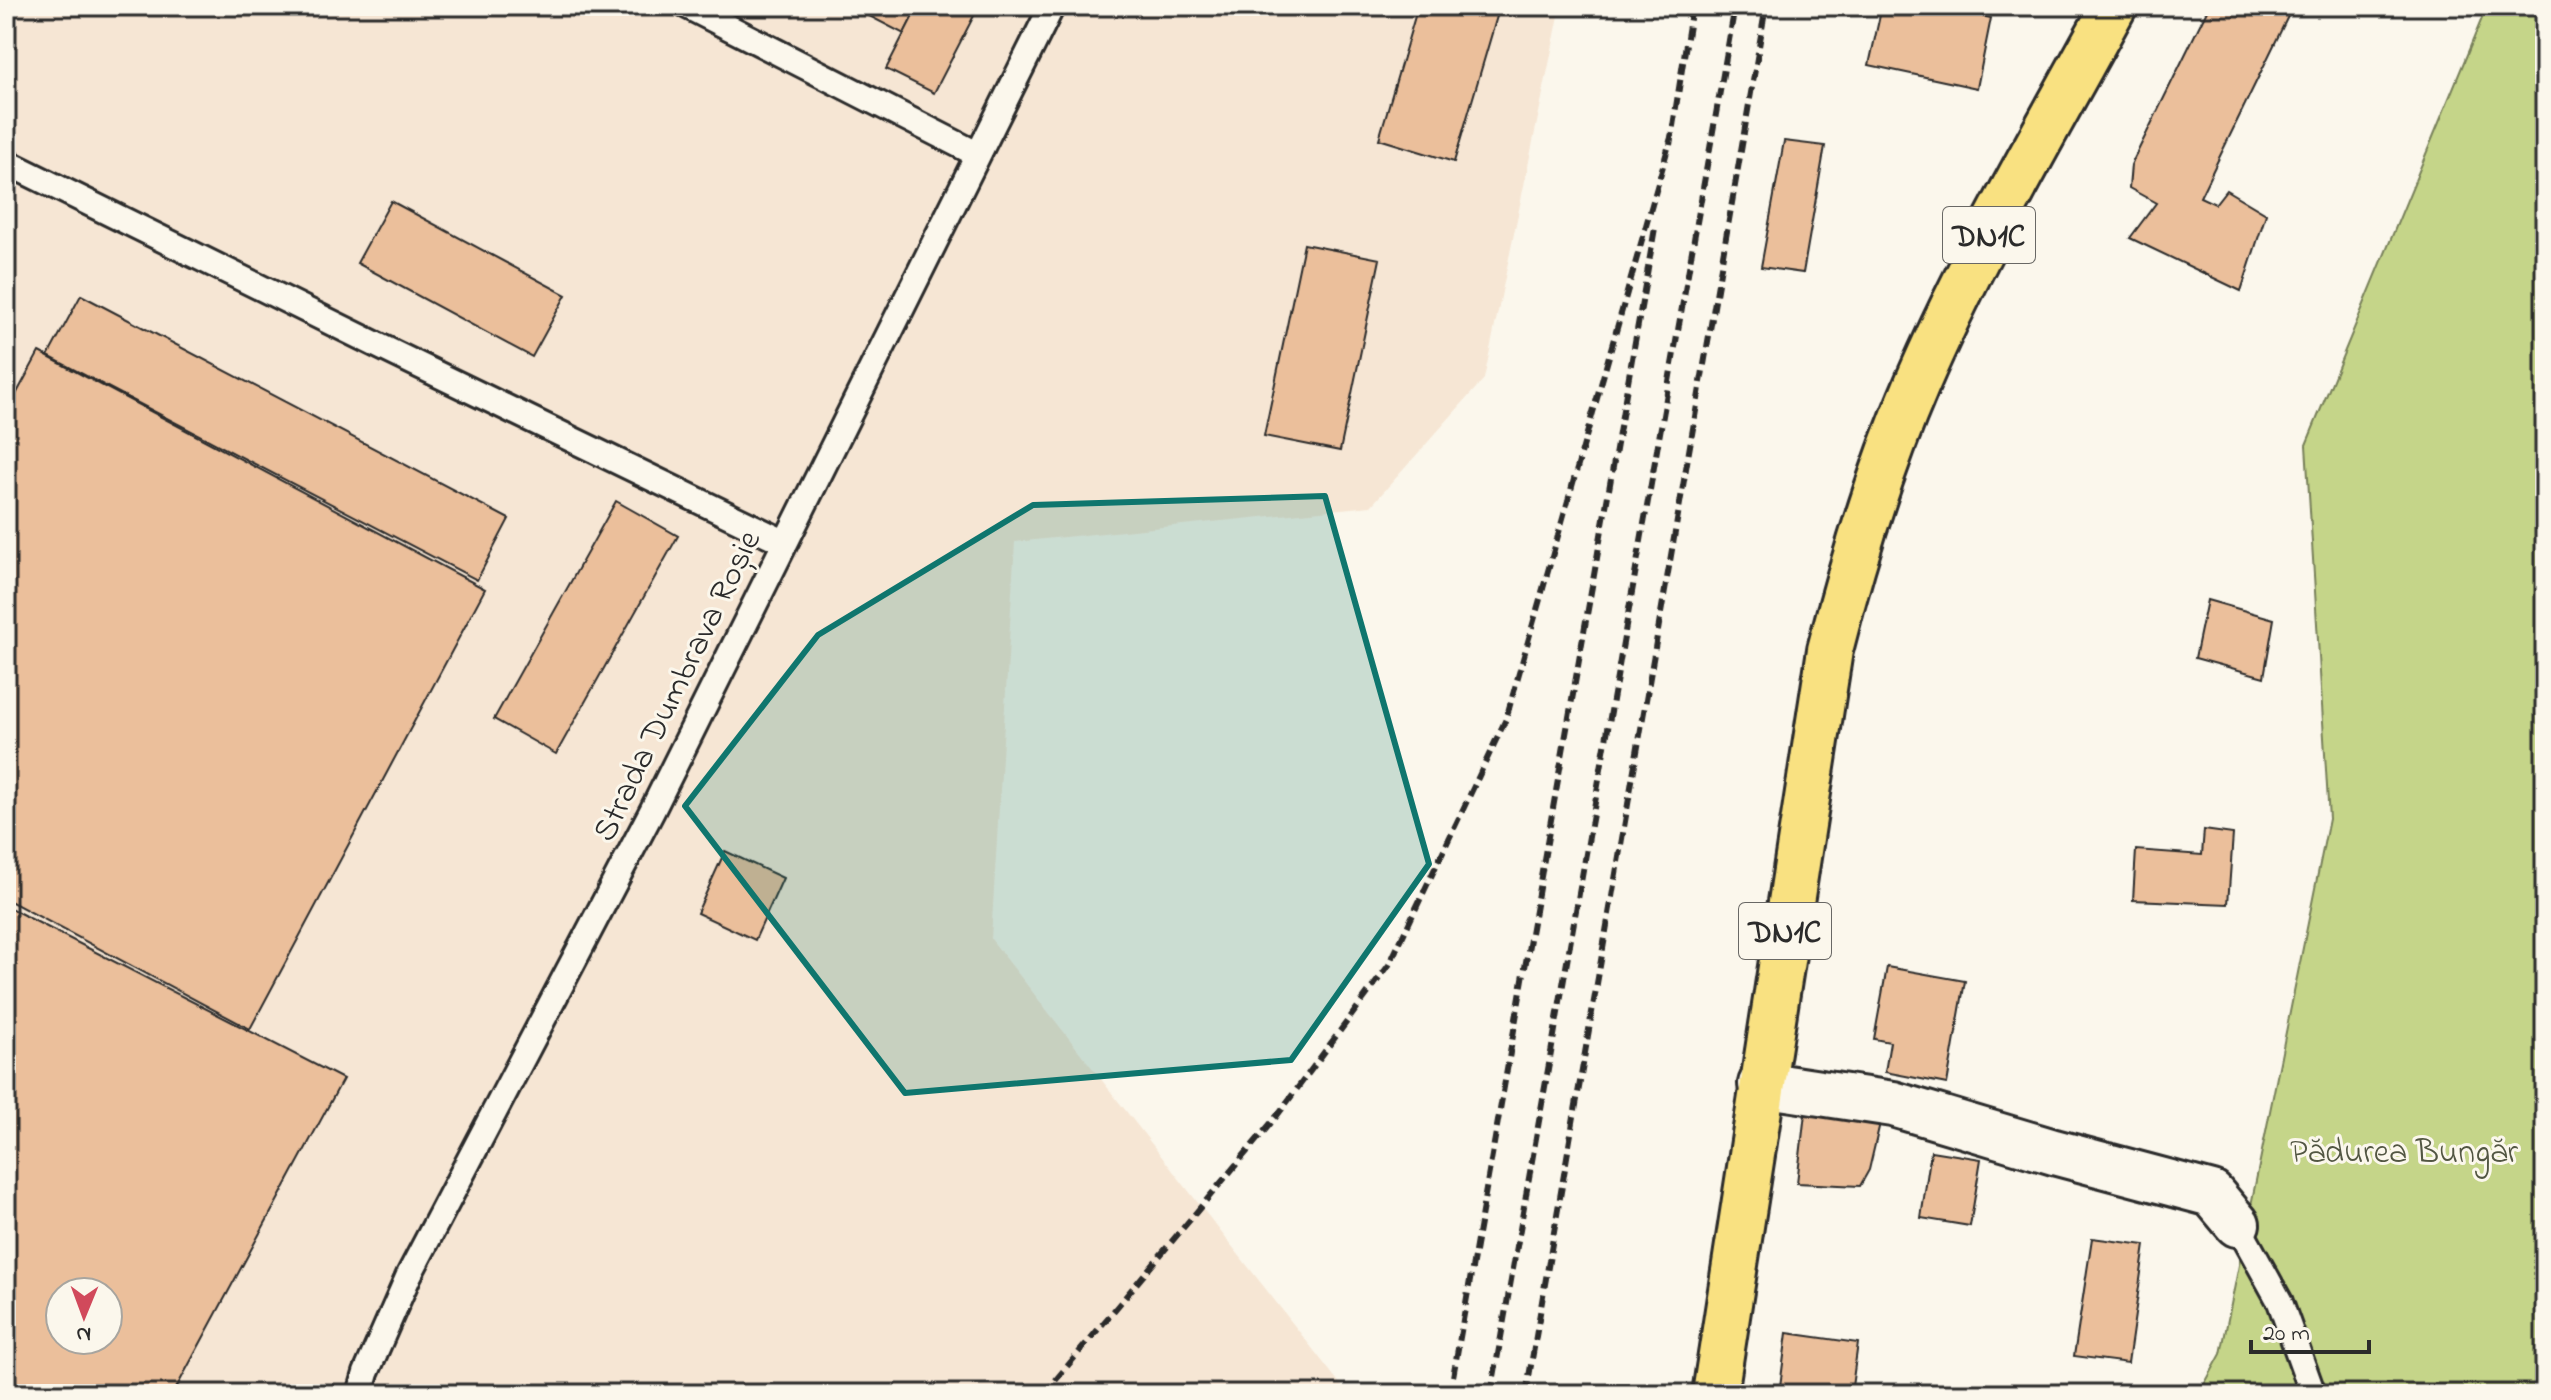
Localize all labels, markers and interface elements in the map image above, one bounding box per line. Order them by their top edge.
road number: DN1C [1943,207,2035,263]
street label: Strada Dumbrava Roșie [581,522,776,851]
road number: DN1C [1739,903,1831,959]
park label: Pădurea Bungăr [2290,1129,2518,1179]
north arrow [44,1276,124,1356]
scale bar [2251,1304,2369,1354]
text: N [76,1317,91,1349]
text: 20 m [2263,1317,2310,1352]

